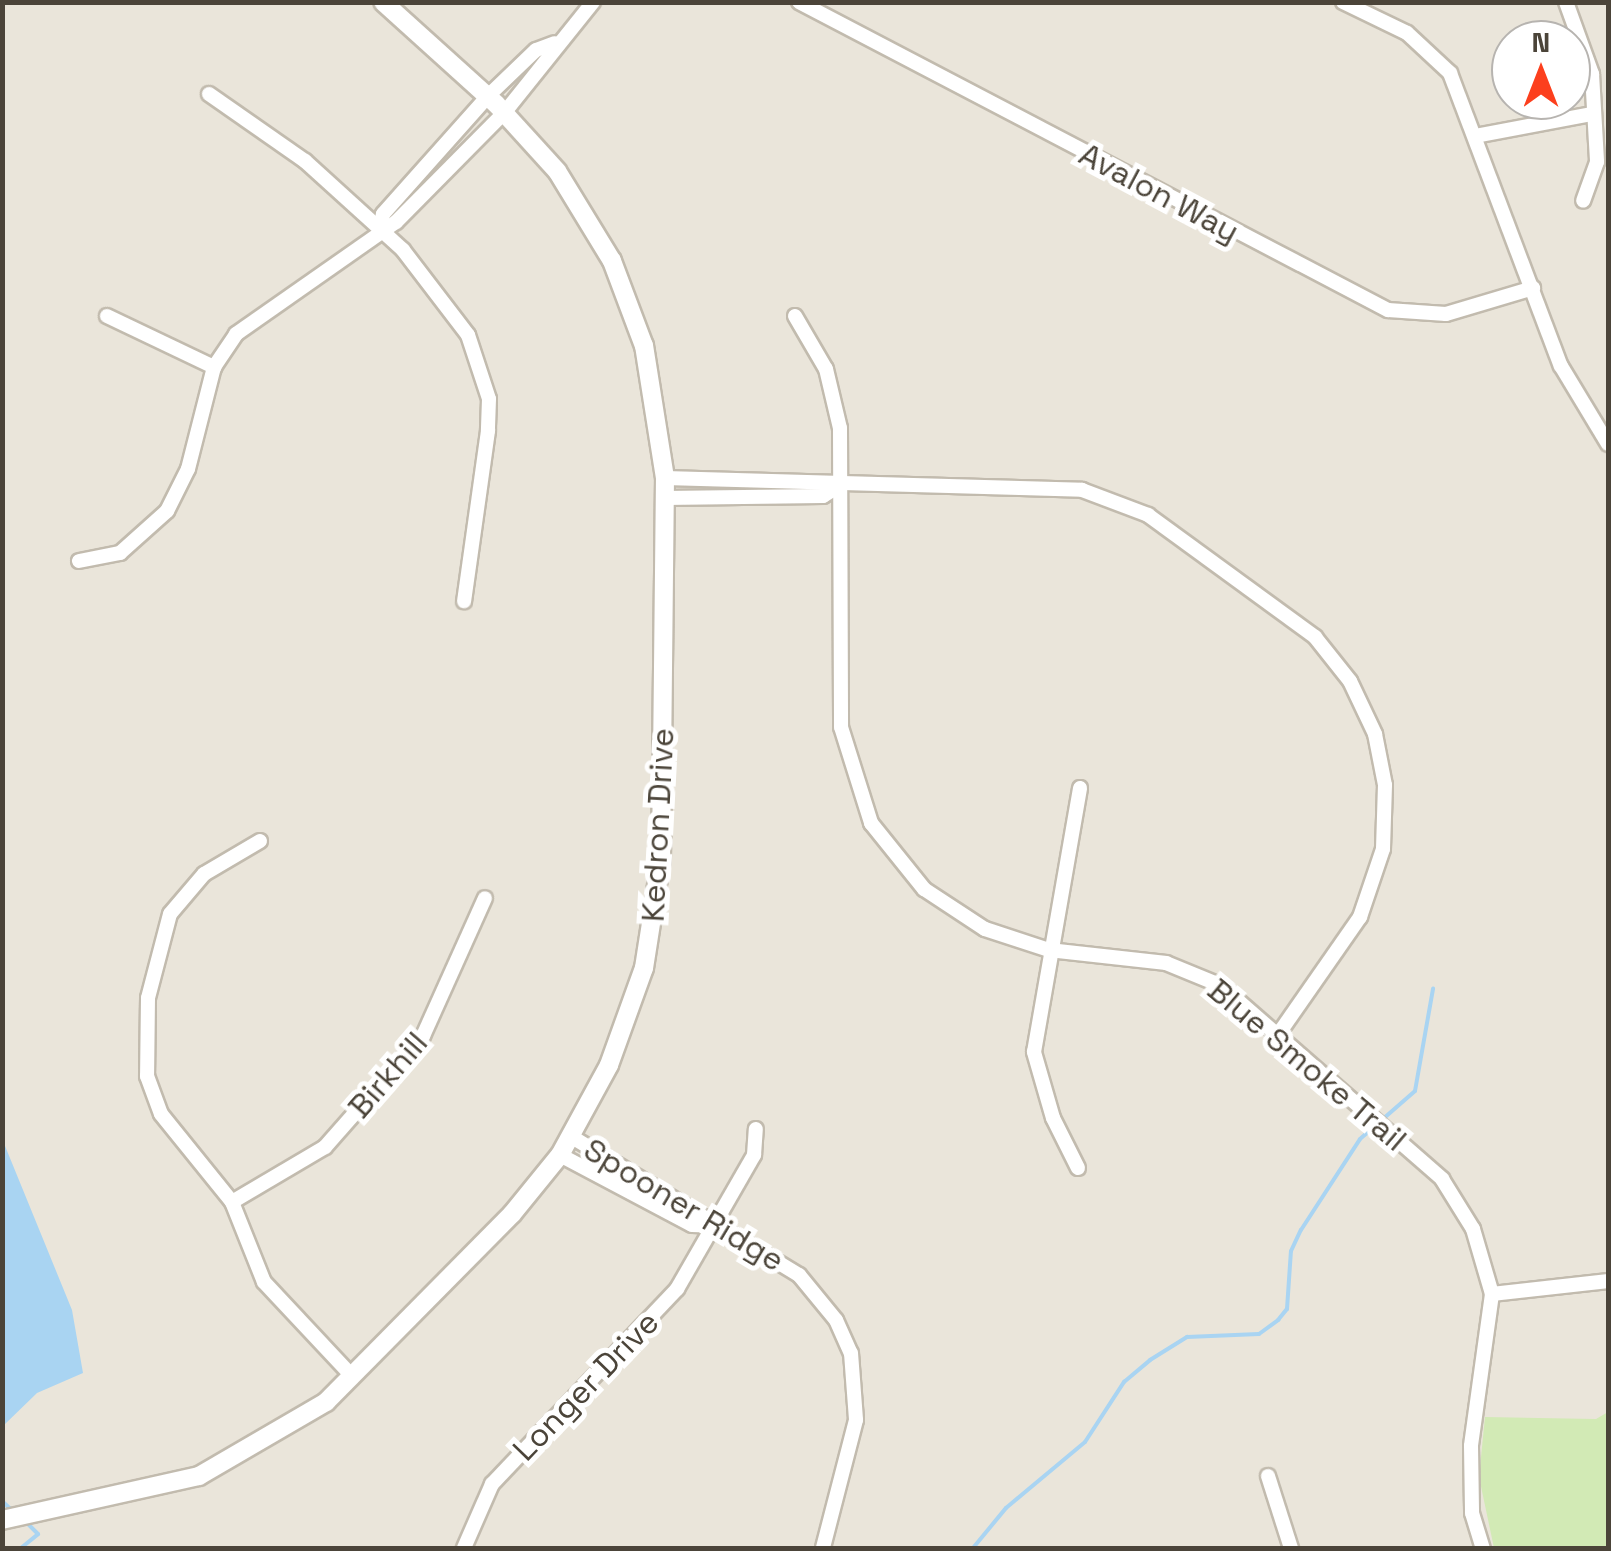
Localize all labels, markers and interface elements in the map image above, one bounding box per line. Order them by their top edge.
north arrow [1491,20,1591,120]
text: N [1532,24,1550,60]
street label: Avalon Way [1073,135,1245,251]
street label: Kedron Drive [634,727,682,923]
street label: Blue Smoke Trail [1200,971,1414,1159]
street label: Birkhill [340,1024,436,1126]
street label: Spooner Ridge [577,1130,791,1280]
street label: Longer Drive [505,1303,667,1469]

